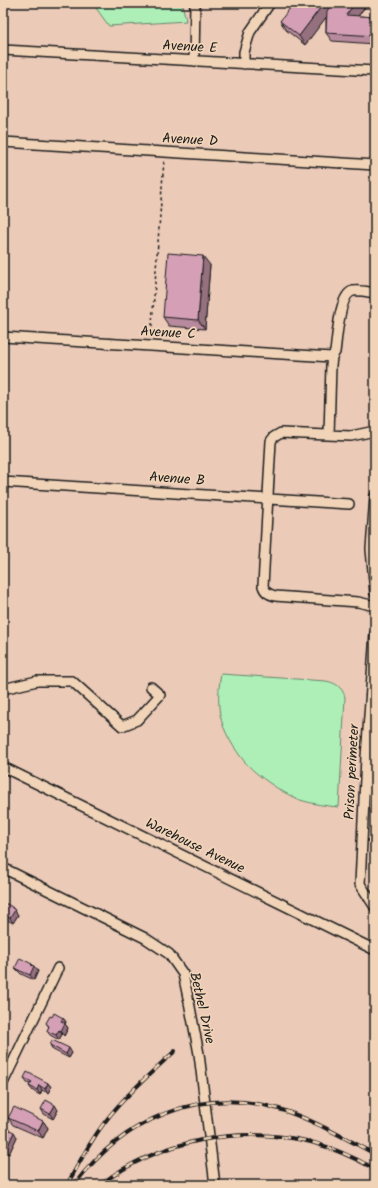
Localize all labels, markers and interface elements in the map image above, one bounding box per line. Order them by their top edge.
street label: Avenue E [162,35,219,59]
street label: Avenue D [162,128,218,152]
street label: Avenue C [140,321,196,345]
street label: Avenue B [148,466,206,492]
street label: Prison perimeter [339,722,366,820]
street label: Warehouse Avenue [142,812,249,880]
street label: Bethel Drive [183,970,221,1047]

